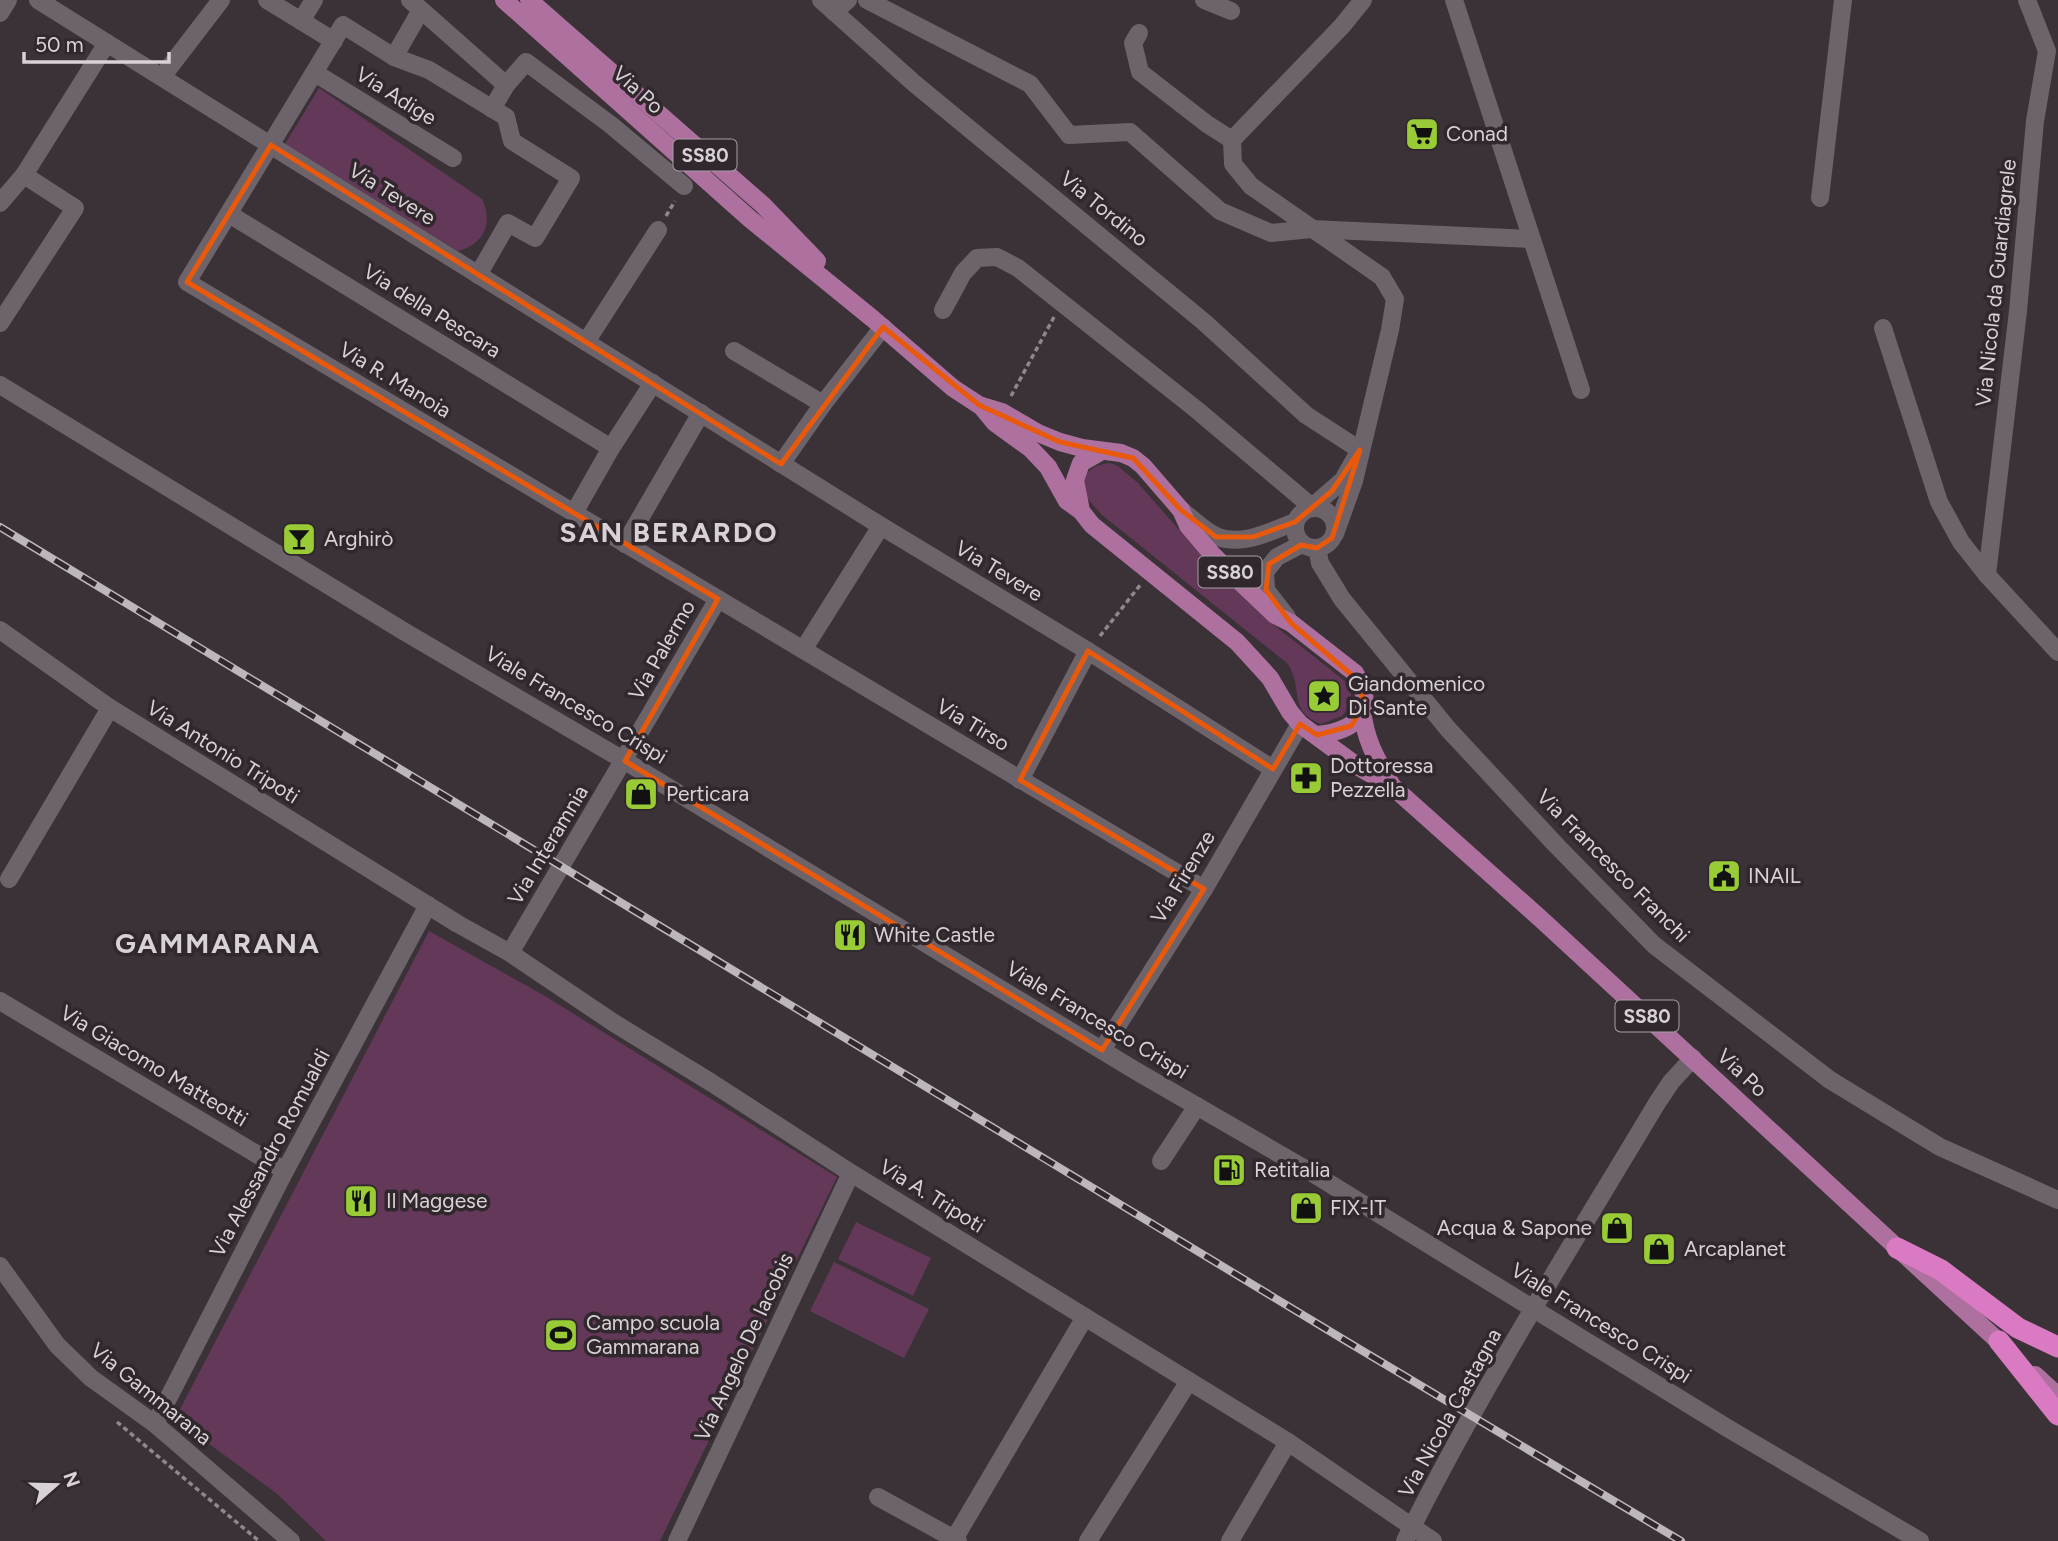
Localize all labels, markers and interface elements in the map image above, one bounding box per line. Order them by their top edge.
scale bar [24,21,170,65]
text: 50 m [35,32,84,57]
street label: Via Po [608,60,669,119]
street label: Via Adige [351,61,441,130]
supermarket icon: Conad [1403,115,1441,153]
place label: Conad [1446,121,1508,146]
road number: SS80 [674,140,736,170]
street label: Via Tevere [344,157,440,230]
street label: Via Nicola da Guardiagrele [1970,158,2021,408]
street label: Via Tordino [1055,166,1153,252]
street label: Via della Pescara [359,258,506,363]
street label: Via R. Manoia [335,336,456,423]
district label: SAN BERARDO [560,515,778,549]
bar icon: Arghirò [280,520,318,558]
place label: Arghirò [324,526,394,551]
street label: Via Tevere [951,535,1047,606]
road number: SS80 [1198,556,1262,587]
street label: Via Palermo [623,595,700,704]
street label: Viale Francesco Crispi [481,640,672,769]
place label: Giandomenico Di Sante [1348,671,1485,720]
place icon: Giandomenico Di Sante [1305,677,1343,715]
street label: Via Tirso [932,693,1014,756]
street label: Via Antonio Tripoti [142,695,304,809]
place label: Dottoressa Pezzella [1330,753,1433,802]
pharmacy icon: Dottoressa Pezzella [1287,759,1325,797]
shop icon: Perticara [622,775,660,813]
street label: Via Interamnia [502,780,593,909]
place label: Perticara [666,781,749,806]
street label: Via Francesco Franchi [1532,784,1695,947]
street label: Via Firenze [1145,826,1220,928]
public building icon: INAIL [1705,857,1743,895]
place label: INAIL [1748,863,1801,888]
restaurant icon: White Castle [831,916,869,954]
place label: White Castle [874,922,995,947]
district label: GAMMARANA [115,926,321,960]
street label: Viale Francesco Crispi [1002,955,1193,1084]
street label: Via Giacomo Matteotti [56,1000,253,1131]
road number: SS80 [1616,1000,1678,1032]
street label: Via Po [1712,1043,1773,1102]
street label: Via Alessandro Romualdi [204,1045,335,1261]
fuel station icon: Retitalia [1210,1151,1248,1189]
street label: Via A. Tripoti [875,1153,989,1238]
place label: Retitalia [1254,1157,1330,1182]
restaurant icon: Il Maggese [342,1182,380,1220]
place label: Il Maggese [386,1188,487,1213]
shop icon: FIX-IT [1287,1189,1325,1227]
place label: FIX-IT [1330,1195,1386,1220]
shop icon: Acqua & Sapone [1598,1209,1636,1247]
place label: Acqua & Sapone [1437,1215,1592,1240]
shop icon: Arcaplanet [1640,1230,1678,1268]
place label: Arcaplanet [1684,1236,1786,1261]
street label: Via Angelo De Iacobis [689,1249,798,1445]
street label: Viale Francesco Crispi [1507,1257,1696,1388]
place label: Campo scuola Gammarana [586,1310,720,1359]
sports icon: Campo scuola Gammarana [542,1316,580,1354]
street label: Via Nicola Castagna [1393,1324,1506,1502]
street label: Via Gammarana [86,1337,217,1450]
north arrow [21,1450,91,1520]
text: N [58,1469,85,1490]

